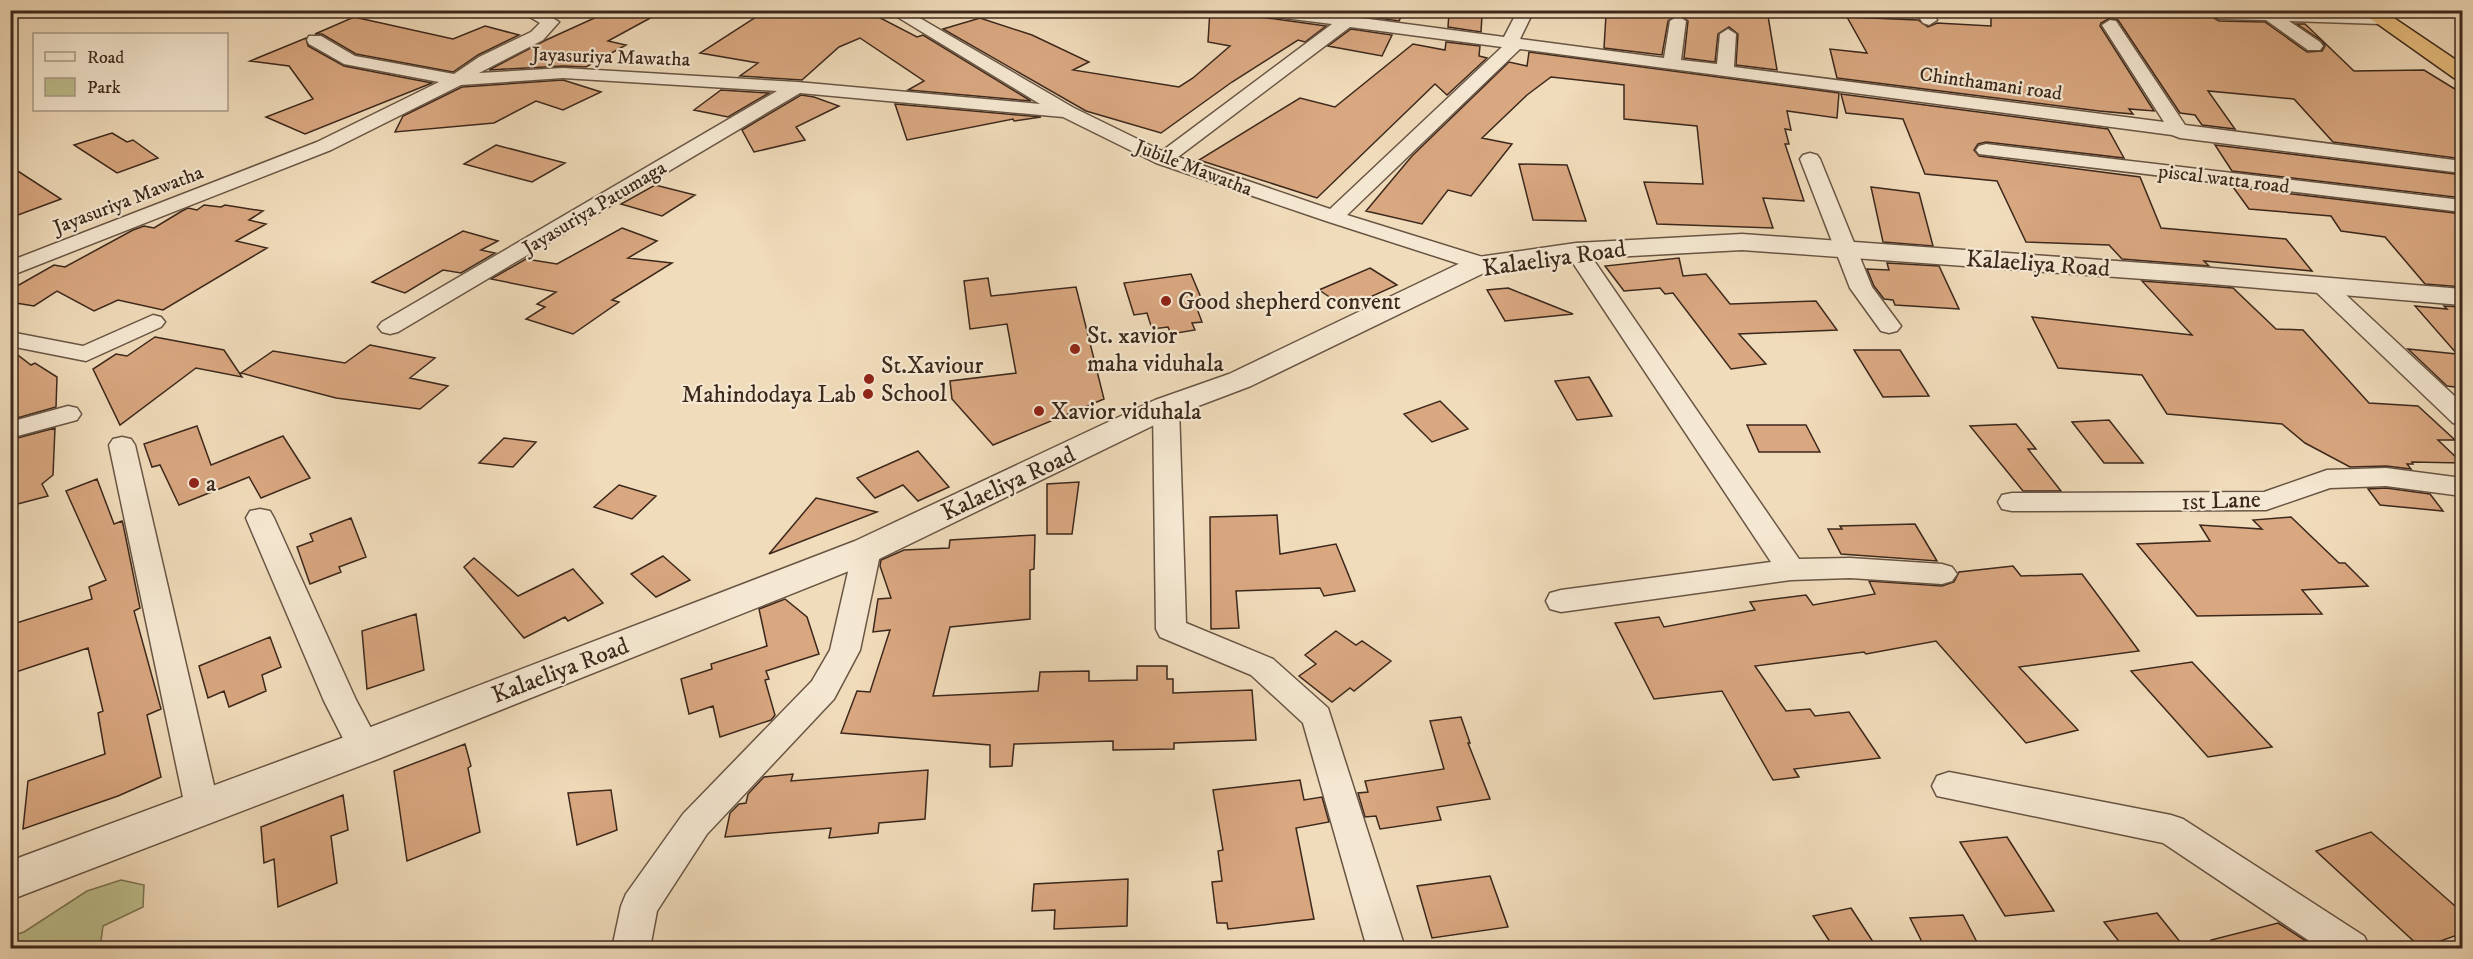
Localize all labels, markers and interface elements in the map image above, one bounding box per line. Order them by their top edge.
legend [33,33,228,111]
street label: Jayasuriya Mawatha [529,42,691,73]
text: Road [87,47,124,69]
street label: Chinthamani road [1918,62,2064,107]
text: Park [87,77,121,99]
street label: Jubile Mawatha [1129,134,1256,202]
street label: Jayasuriya Patumaga [517,155,672,262]
street label: piscal watta road [2156,159,2291,200]
street label: Jayasuriya Mawatha [48,160,207,241]
street label: Kalaeliya Road [1481,234,1628,284]
street label: Kalaeliya Road [1965,244,2111,284]
place label: Good shepherd convent [1178,287,1401,317]
marker: Good shepherd convent [1159,294,1173,308]
place label: St. xavior maha viduhala [1087,321,1224,379]
marker: St. xavior maha viduhala [1068,342,1082,356]
place label: St.Xaviour School [881,351,983,409]
marker: St.Xaviour School [862,372,876,386]
place label: Mahindodaya Lab [681,380,856,410]
marker: Mahindodaya Lab [861,387,875,401]
place label: Xavior viduhala [1051,397,1202,427]
marker: Xavior viduhala [1032,404,1046,418]
street label: Kalaeliya Road [937,440,1080,528]
place label: a [206,469,217,499]
marker: a [187,476,201,490]
street label: 1st Lane [2181,485,2261,517]
street label: Kalaeliya Road [488,631,633,711]

